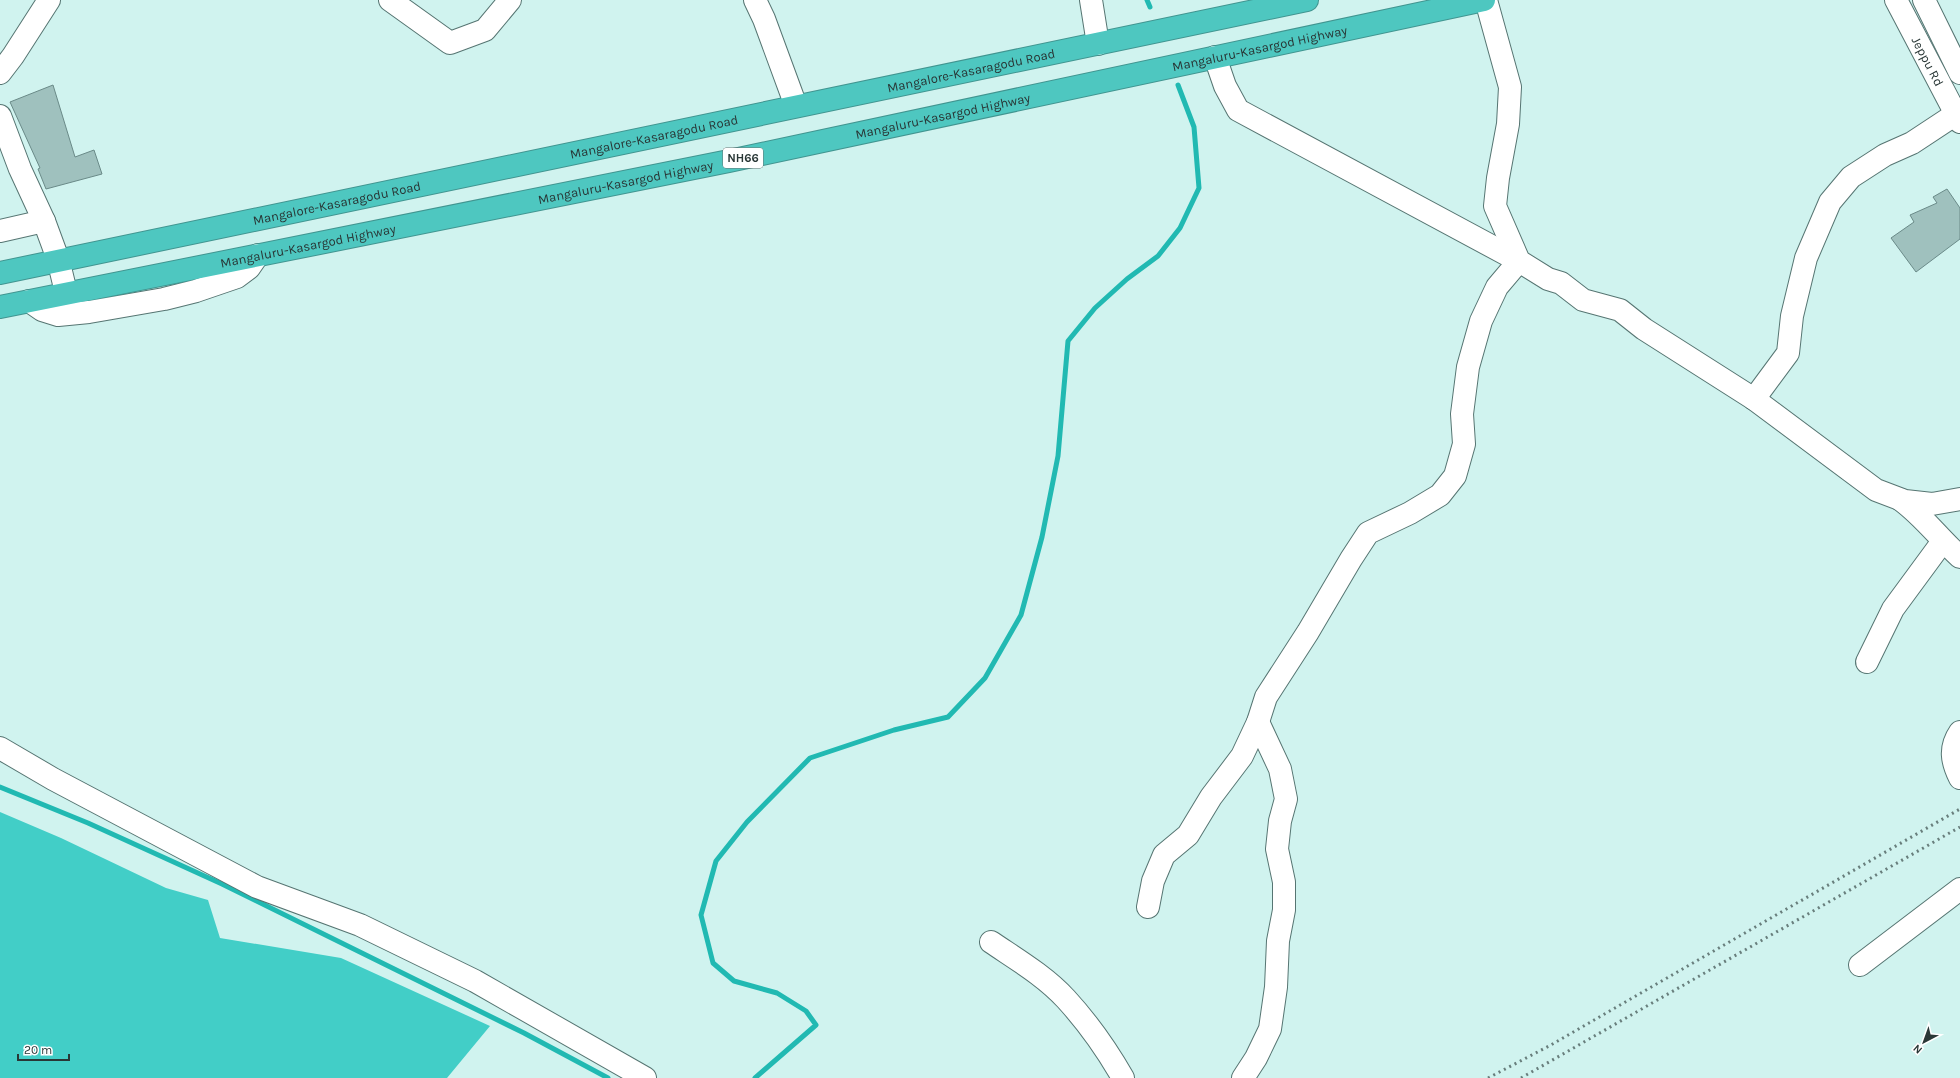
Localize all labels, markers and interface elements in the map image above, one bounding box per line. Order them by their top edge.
street label: Mangaluru-Kasargod Highway [1171,22,1349,74]
street label: Jeppu Rd [1908,34,1947,89]
street label: Mangalore-Kasaragodu Road [886,46,1057,96]
street label: Mangaluru-Kasargod Highway [854,90,1032,142]
street label: Mangalore-Kasaragodu Road [569,112,739,162]
road number: NH66 [723,148,763,168]
street label: Mangaluru-Kasargod Highway [537,157,715,207]
street label: Mangalore-Kasaragodu Road [251,178,422,228]
street label: Mangaluru-Kasargod Highway [219,221,397,271]
north arrow [1904,1022,1944,1062]
scale bar [18,1036,69,1062]
text: N [1911,1042,1925,1057]
text: 20 m [24,1043,52,1057]

